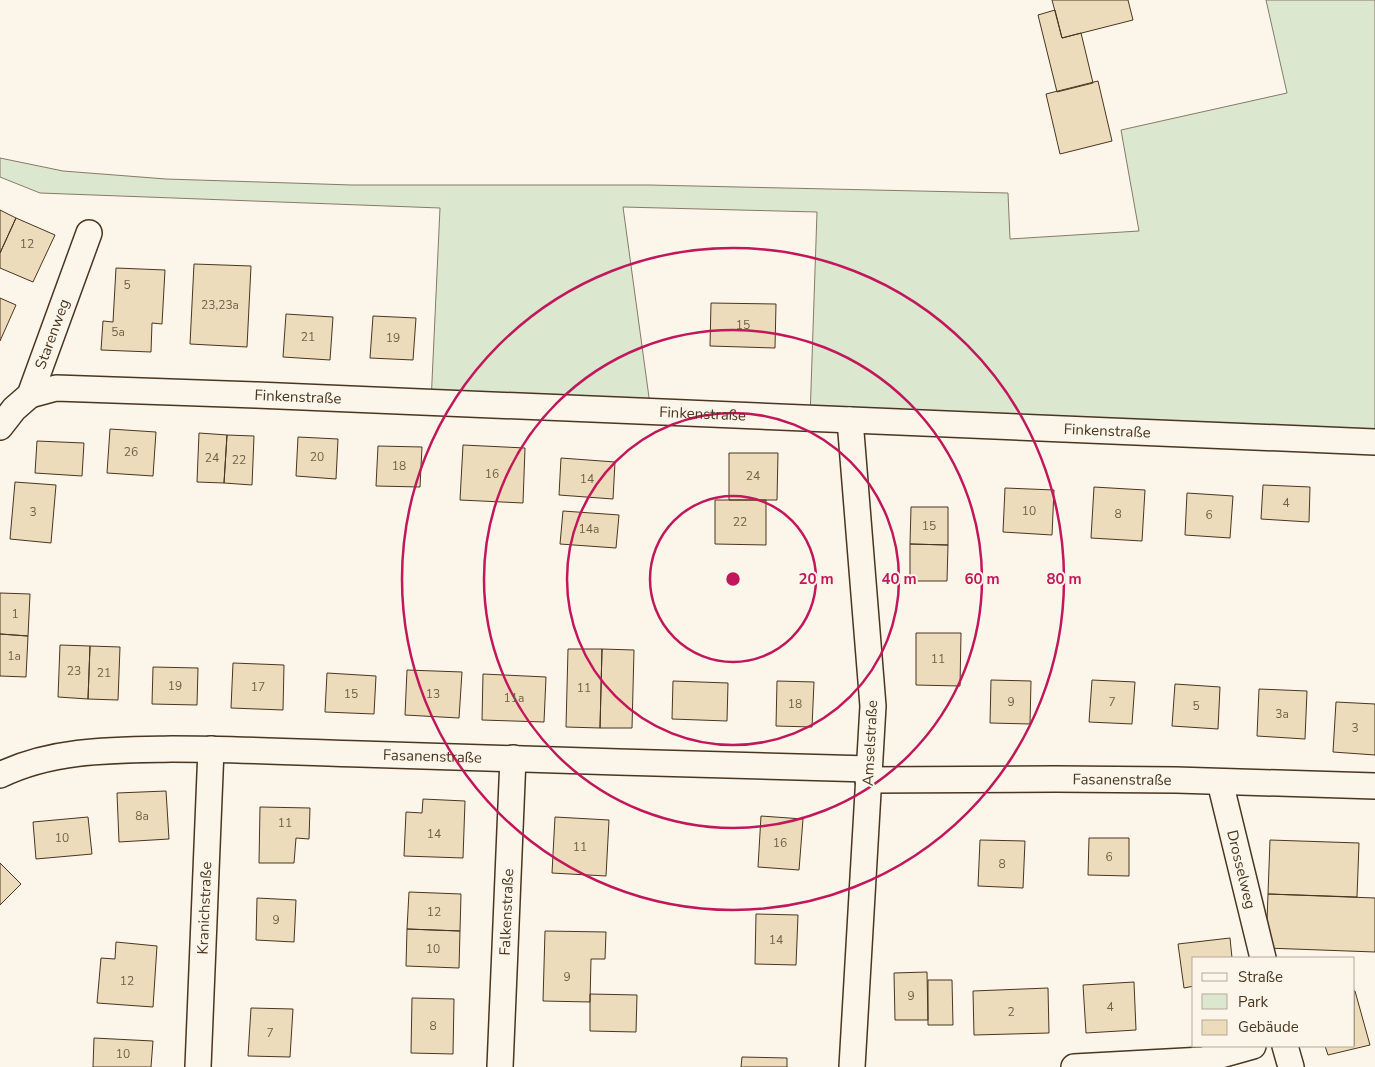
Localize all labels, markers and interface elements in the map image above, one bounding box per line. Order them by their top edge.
house number: 12 [20,236,34,252]
house number: 5 [123,277,131,293]
street label: Starenweg [30,296,74,372]
house number: 23,23a [201,297,239,313]
house number: 15 [736,317,750,333]
house number: 5a [111,324,125,340]
house number: 21 [301,329,315,345]
house number: 19 [386,330,400,346]
street label: Finkenstraße [254,385,342,409]
street label: Finkenstraße [659,402,746,426]
street label: Finkenstraße [1063,419,1151,443]
house number: 26 [124,444,138,460]
house number: 20 [310,449,324,465]
house number: 24 [205,450,219,466]
house number: 22 [232,452,246,468]
house number: 18 [392,458,406,474]
house number: 16 [485,466,499,482]
house number: 24 [746,468,760,484]
house number: 14 [580,471,594,487]
house number: 4 [1282,495,1290,511]
house number: 10 [1022,503,1036,519]
house number: 3 [29,504,37,520]
house number: 8 [1114,506,1122,522]
house number: 6 [1205,507,1213,523]
house number: 22 [733,514,747,530]
house number: 15 [922,518,936,534]
house number: 14a [579,521,599,537]
text: 20 m [798,569,834,589]
text: 40 m [881,569,917,589]
text: 60 m [964,569,1000,589]
text: 80 m [1046,569,1082,589]
centre of rings [724,570,742,588]
house number: 1 [11,606,19,622]
house number: 1a [7,648,21,664]
house number: 11 [931,651,945,667]
house number: 23 [67,663,81,679]
house number: 21 [97,665,111,681]
house number: 19 [168,678,182,694]
house number: 17 [251,679,265,695]
house number: 11 [577,680,591,696]
house number: 15 [344,686,358,702]
house number: 13 [426,686,440,702]
house number: 11a [504,690,524,706]
house number: 9 [1007,694,1015,710]
house number: 7 [1108,694,1116,710]
house number: 18 [788,696,802,712]
house number: 5 [1192,698,1200,714]
street label: Amselstraße [858,699,882,787]
house number: 3a [1275,706,1289,722]
house number: 3 [1351,720,1359,736]
street label: Fasanenstraße [383,745,482,768]
street label: Fasanenstraße [1072,769,1172,790]
house number: 8a [135,808,149,824]
house number: 11 [278,815,292,831]
house number: 14 [427,826,441,842]
street label: Drosselweg [1222,828,1261,911]
house number: 10 [55,830,69,846]
house number: 16 [773,835,787,851]
house number: 11 [573,839,587,855]
house number: 6 [1105,849,1113,865]
house number: 8 [998,856,1006,872]
street label: Kranichstraße [193,861,216,955]
street label: Falkenstraße [495,868,518,956]
house number: 12 [427,904,441,920]
house number: 9 [272,912,280,928]
house number: 14 [769,932,783,948]
house number: 10 [426,941,440,957]
legend [1192,957,1355,1047]
text: Straße [1238,967,1283,987]
house number: 9 [563,969,571,985]
house number: 12 [120,973,134,989]
house number: 9 [907,988,915,1004]
text: Park [1238,992,1268,1012]
house number: 4 [1106,999,1114,1015]
house number: 2 [1007,1004,1015,1020]
text: Gebäude [1238,1017,1299,1037]
house number: 8 [429,1018,437,1034]
house number: 7 [266,1025,274,1041]
house number: 10 [116,1046,130,1062]

